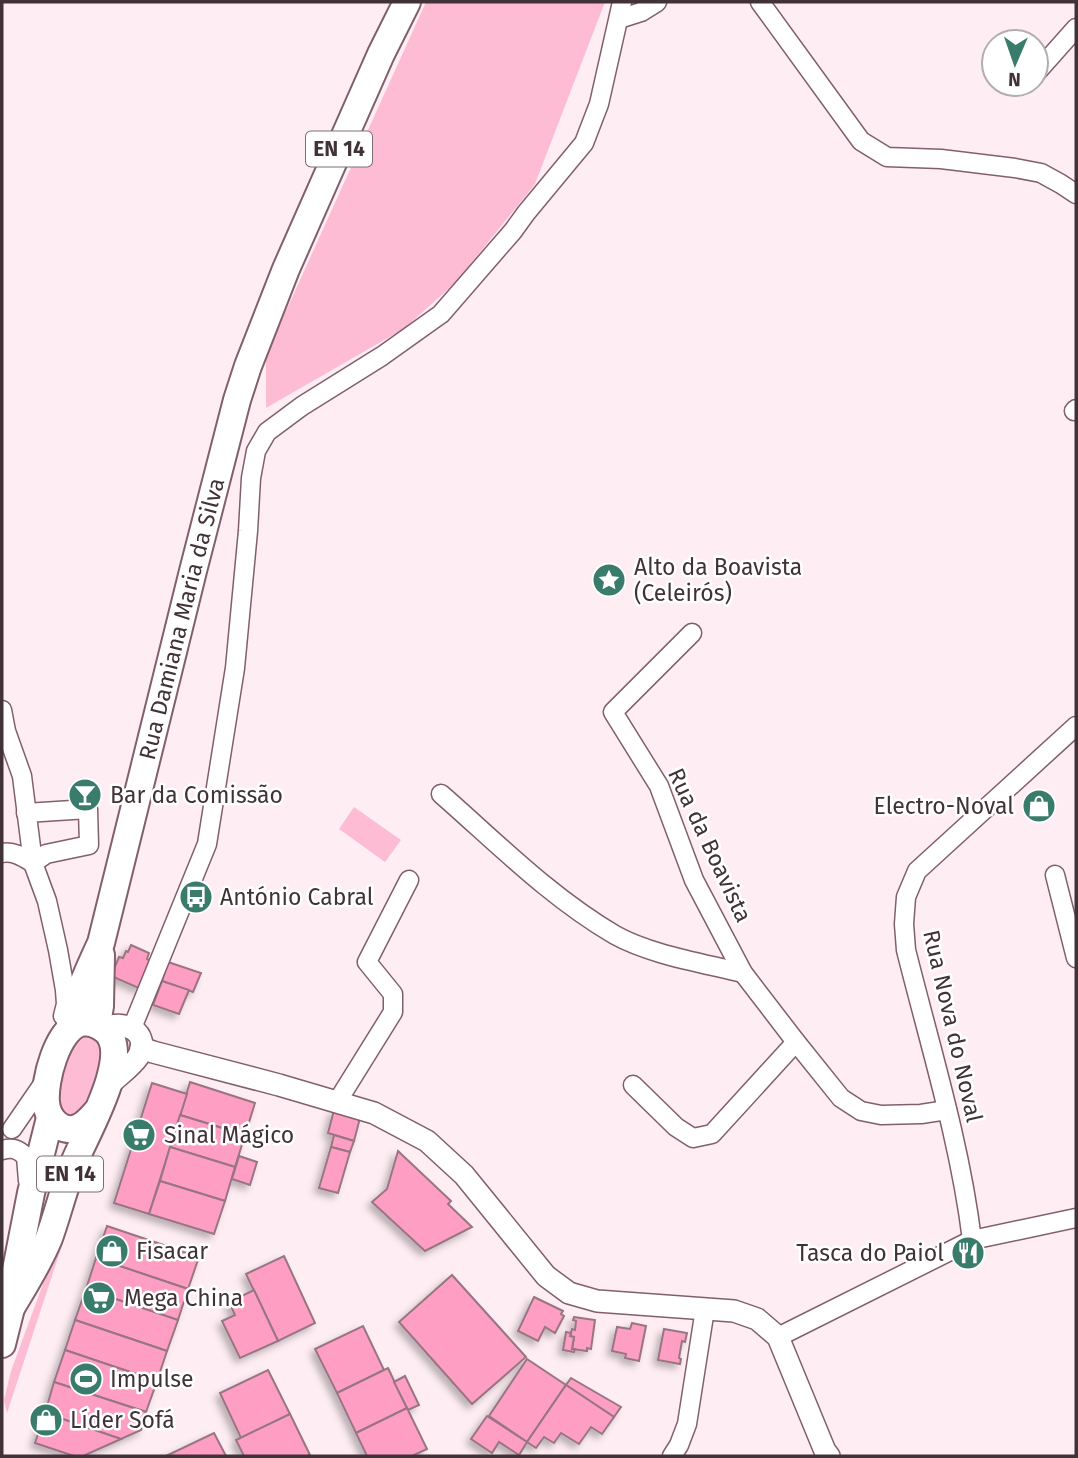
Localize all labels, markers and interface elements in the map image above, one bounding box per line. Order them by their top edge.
north arrow [980,28,1050,98]
text: N [1008,68,1021,91]
road number: EN 14 [306,132,372,166]
street label: Rua Damiana Maria da Silva [133,475,230,763]
place label: Alto da Boavista (Celeirós) [634,553,802,607]
place icon: Alto da Boavista (Celeirós) [590,561,628,599]
street label: Rua da Boavista [662,763,758,927]
bar icon: Bar da Comissão [66,776,104,814]
place label: Bar da Comissão [110,781,283,809]
shop icon: Electro-Noval [1020,787,1058,825]
place label: Electro-Noval [873,792,1014,820]
bus stop icon: António Cabral [177,878,215,916]
place label: António Cabral [220,883,374,911]
street label: Rua Nova do Noval [917,927,989,1125]
supermarket icon: Sinal Mágico [120,1116,158,1154]
place label: Sinal Mágico [164,1121,294,1149]
road number: EN 14 [37,1156,103,1192]
shop icon: Fisacar [93,1232,131,1270]
restaurant icon: Tasca do Paiol [949,1234,987,1272]
place label: Fisacar [136,1237,208,1265]
place label: Tasca do Paiol [796,1239,944,1267]
supermarket icon: Mega China [80,1279,118,1317]
place label: Mega China [124,1284,243,1312]
sports icon: Impulse [67,1360,105,1398]
place label: Impulse [110,1365,194,1393]
shop icon: Líder Sofá [27,1401,65,1439]
place label: Líder Sofá [70,1406,175,1434]

